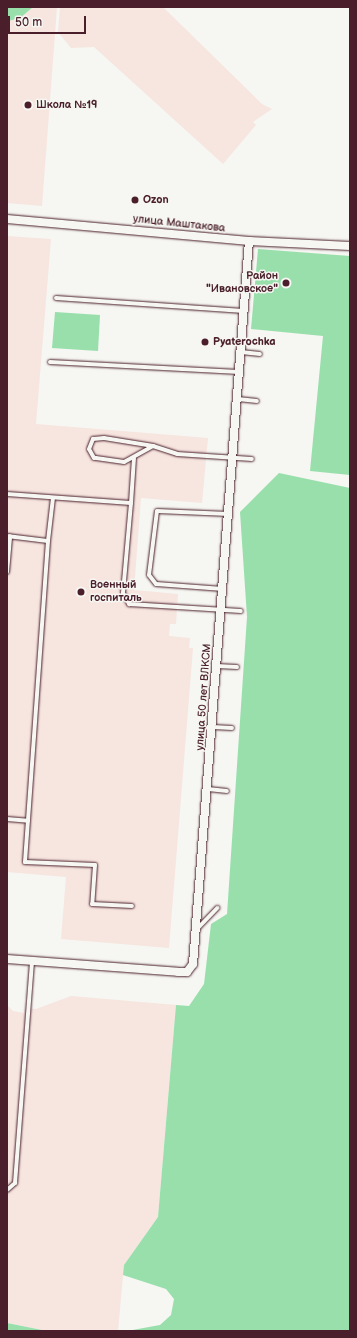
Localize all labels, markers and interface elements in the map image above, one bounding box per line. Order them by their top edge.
scale bar [10,8,88,34]
text: 50 m [15,15,42,30]
place label: Школа №19 [36,98,97,112]
marker: Школа №19 [23,100,33,110]
place label: Ozon [143,193,169,207]
marker: Ozon [130,195,140,205]
street label: улица Маштакова [132,213,226,235]
place label: Район "Ивановское" [206,270,278,296]
marker: Район "Ивановское" [281,278,291,288]
place label: Pyaterochka [213,335,276,349]
marker: Pyaterochka [200,337,210,347]
place label: Военный госпиталь [90,579,142,605]
marker: Военный госпиталь [75,586,87,598]
street label: улица 50 лет ВЛКСМ [194,643,214,751]

